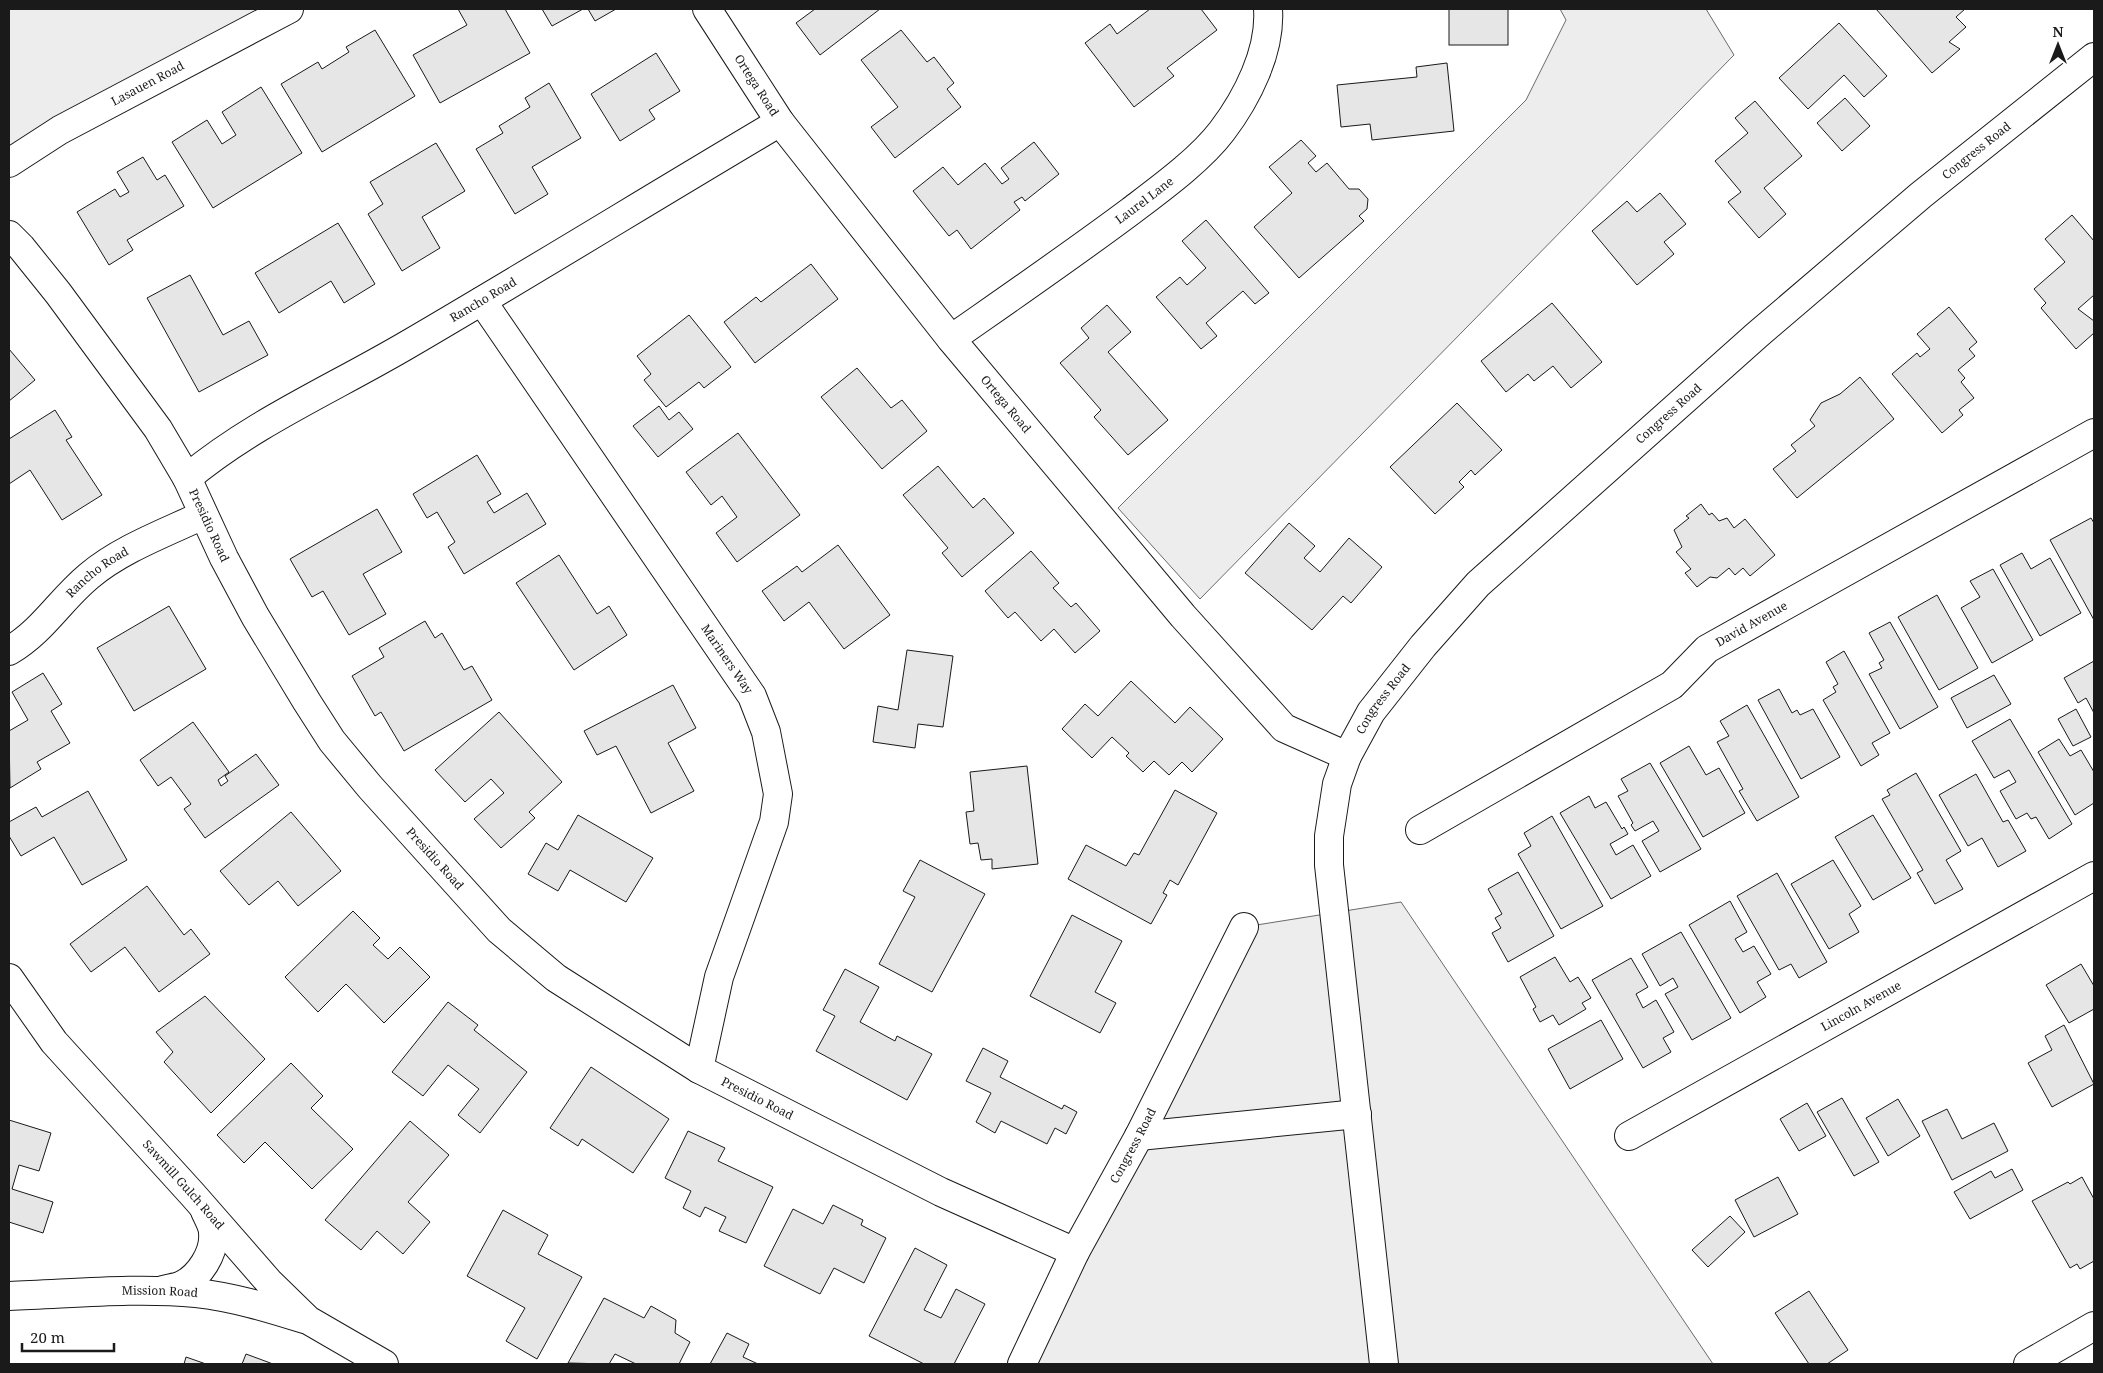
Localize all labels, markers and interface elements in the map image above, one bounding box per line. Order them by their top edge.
north arrow [2033,20,2083,70]
text: N [2052,22,2064,41]
street label: Ortega Road [731,51,783,120]
street label: Lasauen Road [108,57,188,109]
street label: Congress Road [1938,117,2015,183]
street label: Laurel Lane [1112,173,1177,228]
street label: Rancho Road [446,273,520,326]
street label: Ortega Road [977,371,1036,437]
street label: Congress Road [1632,379,1706,448]
street label: Presidio Road [185,486,234,565]
street label: Rancho Road [62,542,132,601]
street label: David Avenue [1712,597,1790,651]
street label: Mariners Way [697,621,757,697]
street label: Congress Road [1351,659,1414,737]
street label: Presidio Road [403,824,468,894]
street label: Lincoln Avenue [1818,977,1904,1035]
street label: Presidio Road [718,1073,797,1124]
street label: Congress Road [1105,1104,1160,1186]
street label: Sawmill Gulch Road [139,1136,229,1234]
street label: Mission Road [121,1282,200,1301]
scale bar [22,1320,115,1352]
text: 20 m [30,1327,65,1347]

